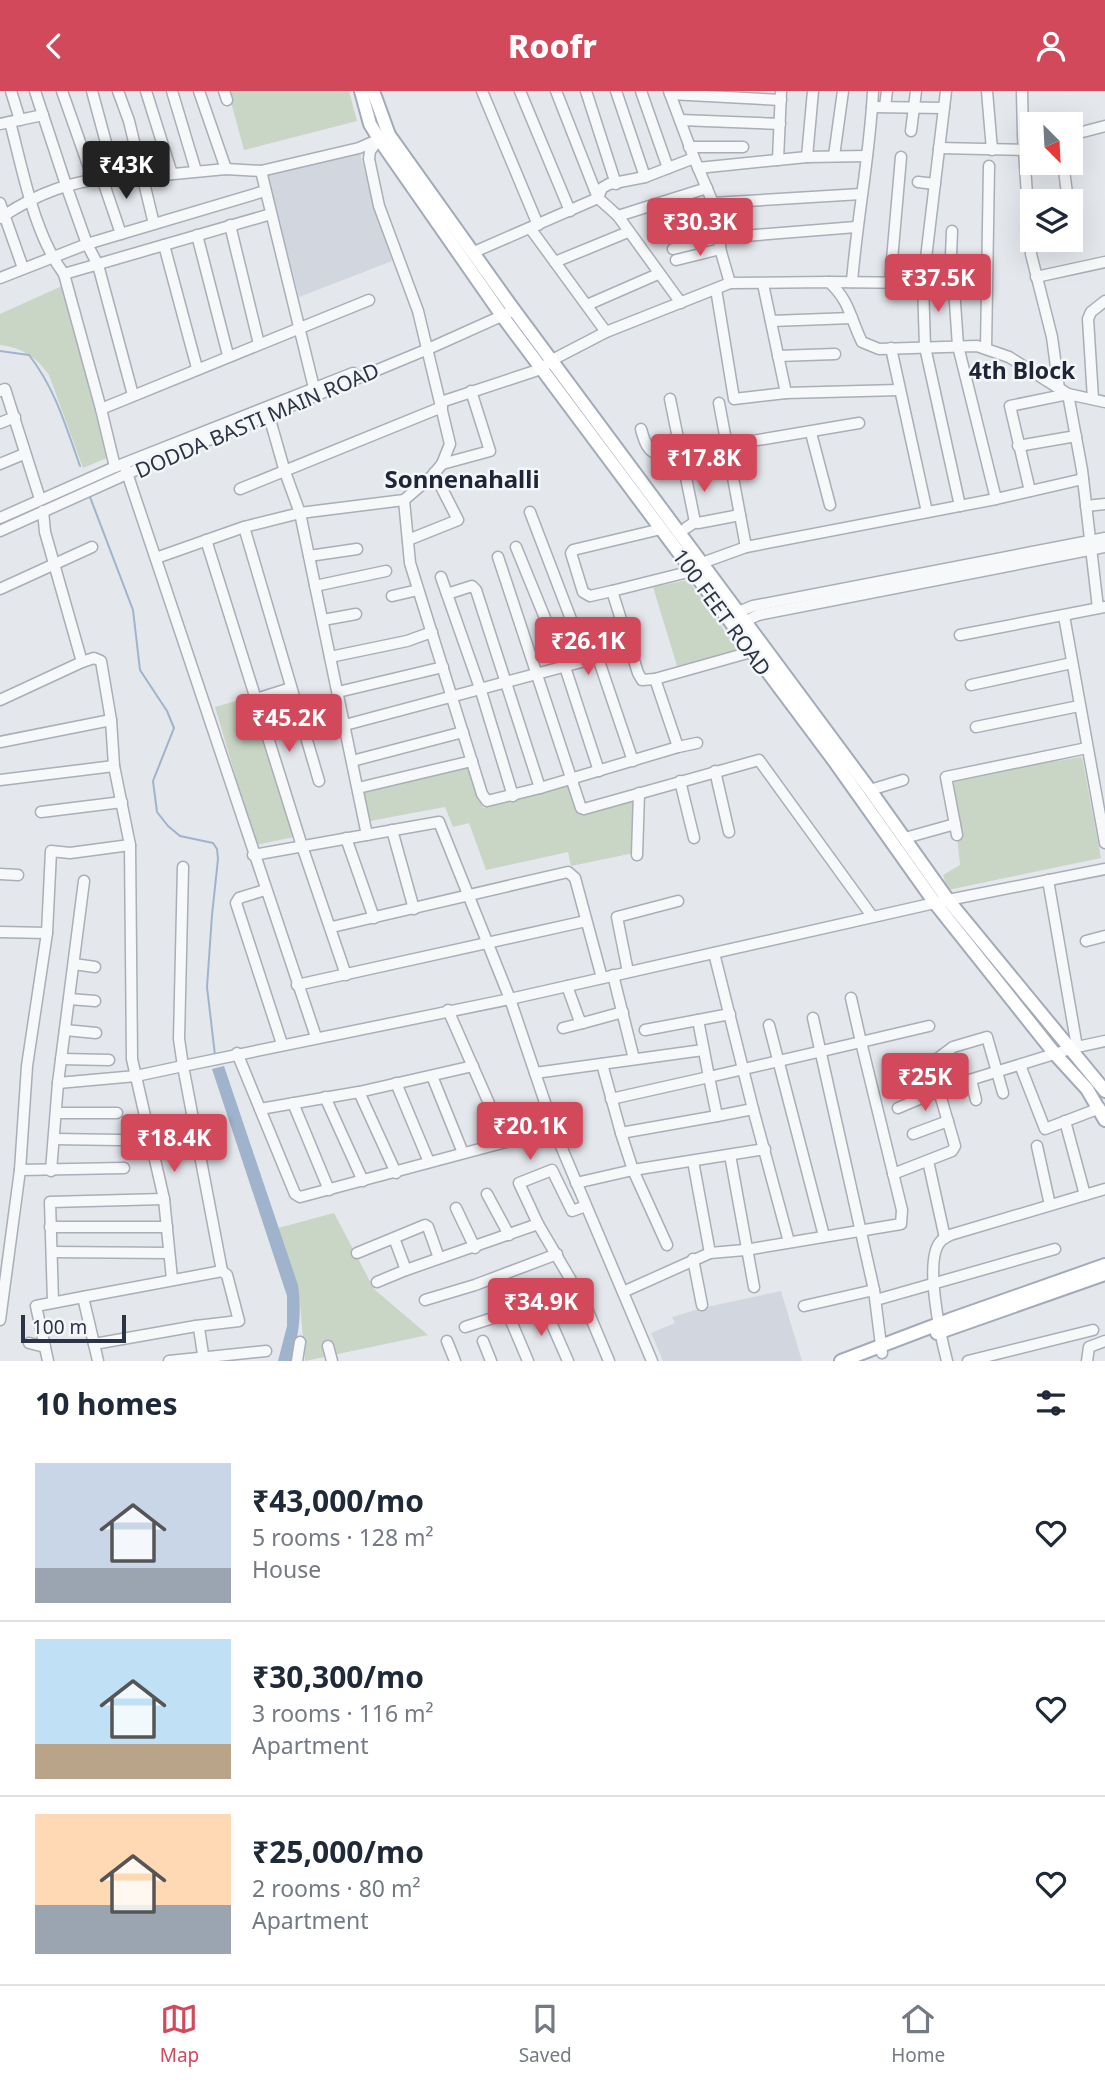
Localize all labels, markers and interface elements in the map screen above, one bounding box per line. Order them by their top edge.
text: Roofr [508,24,597,67]
icon: back [35,27,73,65]
icon: person [1032,27,1070,65]
north arrow [1020,112,1083,175]
map controls [1020,112,1083,252]
pin: ₹43K [85,141,167,201]
text: ₹43K [99,148,153,180]
button: layers [1020,189,1083,252]
pin: ₹30.3K [643,199,757,258]
text: ₹30.3K [663,205,737,237]
pin: ₹37.5K [881,255,995,314]
text: ₹37.5K [901,261,975,293]
district label: 4th Block [969,354,1076,386]
street label: DODDA BASTI MAIN ROAD [131,356,383,484]
pin: ₹17.8K [647,435,761,494]
text: ₹17.8K [667,441,741,473]
district label: Sonnenahalli [384,462,540,495]
street label: 100 FEET ROAD [666,543,778,681]
pin: ₹26.1K [531,617,645,677]
text: ₹26.1K [551,624,625,656]
pin: ₹45.2K [232,695,346,754]
text: ₹45.2K [252,701,326,733]
pin: ₹25K [884,1053,966,1113]
text: ₹25K [898,1060,952,1092]
pin: ₹20.1K [473,1103,587,1162]
text: ₹20.1K [493,1109,567,1141]
pin: ₹18.4K [117,1115,231,1174]
text: ₹18.4K [137,1121,211,1153]
pin: ₹34.9K [484,1279,598,1338]
text: ₹34.9K [504,1285,578,1317]
scale bar [21,1312,126,1344]
text: 100 m [32,1314,87,1340]
text: 10 homes [35,1383,178,1424]
icon: filters [1032,1384,1070,1422]
text: ₹43,000/mo [252,1480,424,1521]
icon: home [91,1491,175,1575]
icon: heart [1032,1514,1070,1552]
text: 5 rooms · 128 m² [252,1521,434,1553]
text: House [252,1553,321,1585]
text: ₹30,300/mo [252,1656,424,1697]
icon: home [91,1667,175,1751]
icon: heart [1032,1690,1070,1728]
text: 3 rooms · 116 m² [252,1697,434,1729]
text: Apartment [252,1729,369,1761]
text: ₹25,000/mo [252,1831,424,1872]
icon: home [91,1842,175,1926]
icon: heart [1032,1865,1070,1903]
text: 2 rooms · 80 m² [252,1872,421,1904]
text: Apartment [252,1904,369,1936]
tab: Map [160,2000,199,2068]
tab: Saved [519,2000,572,2068]
tab: Home [891,2000,945,2068]

